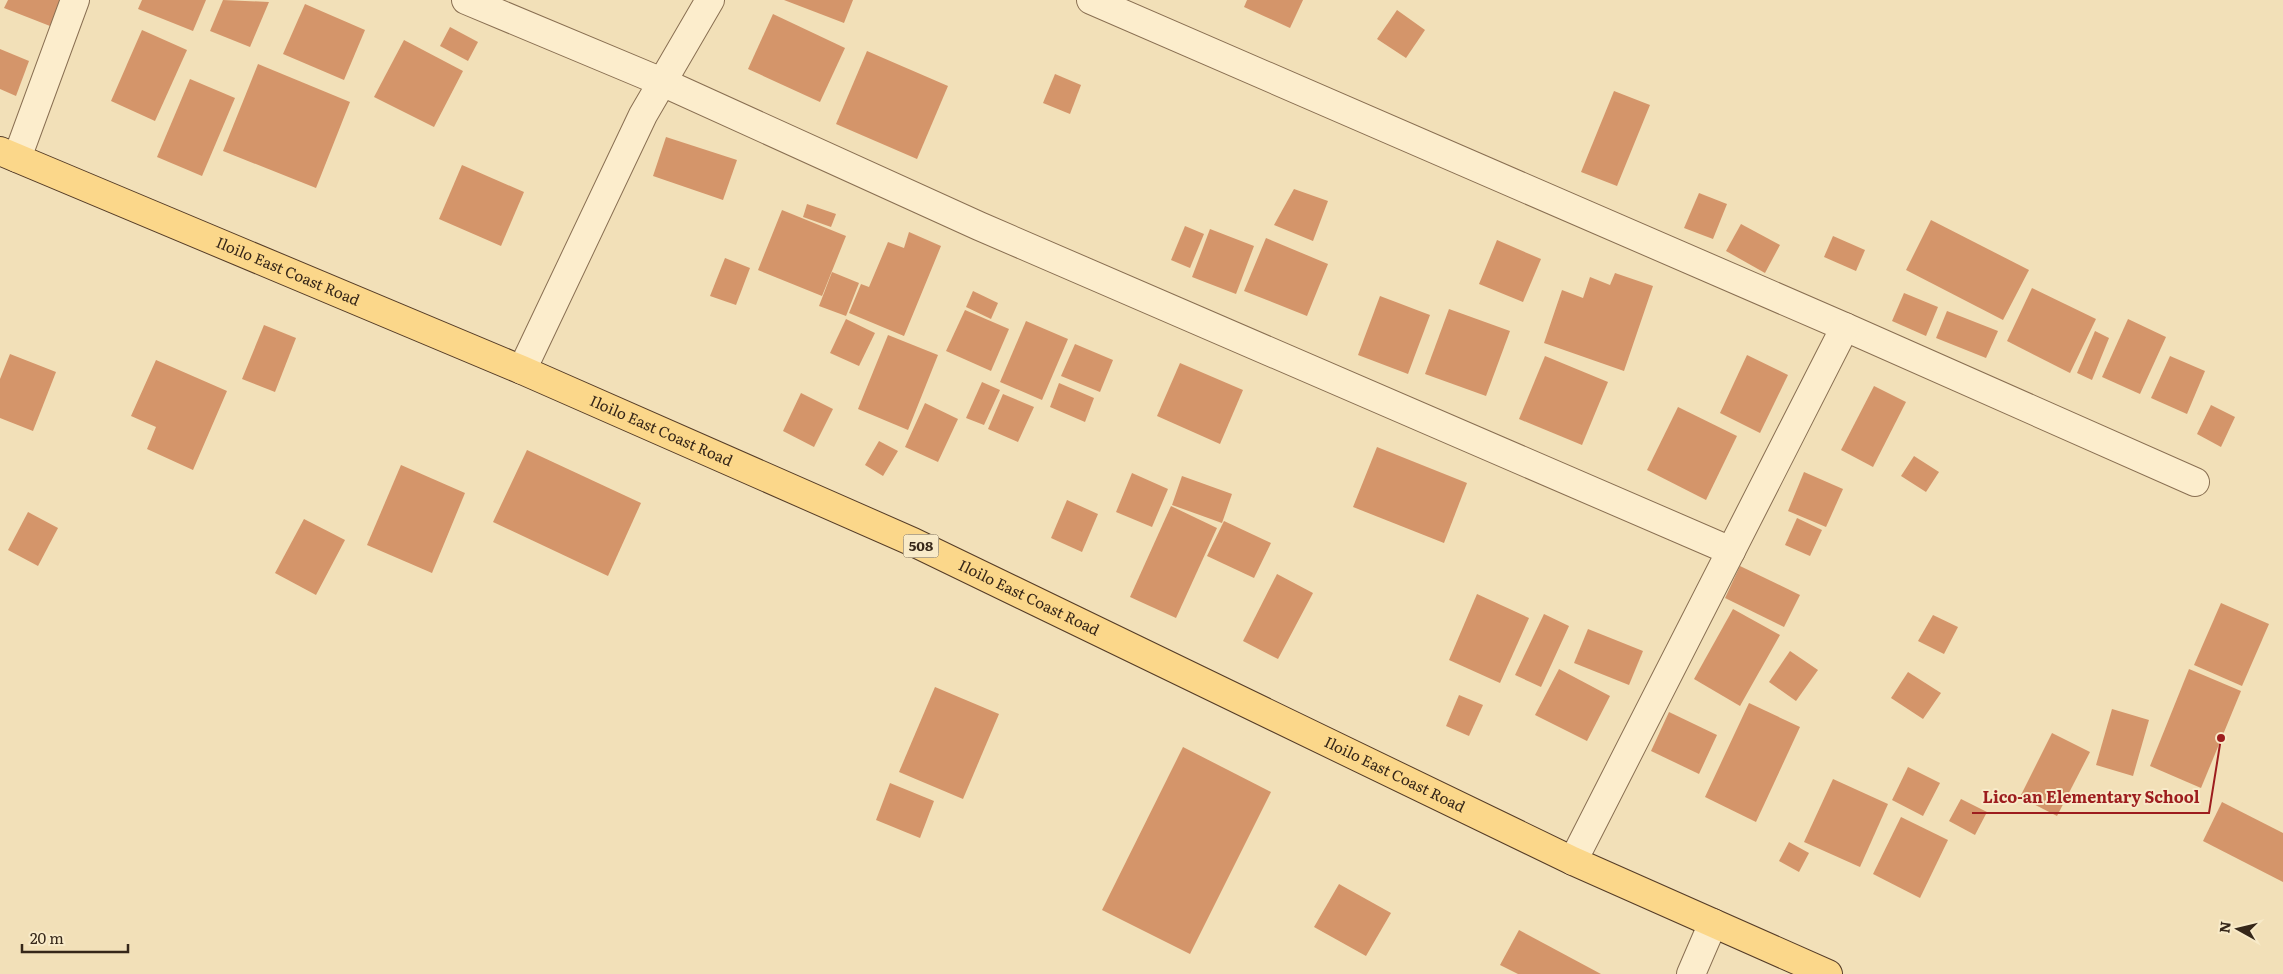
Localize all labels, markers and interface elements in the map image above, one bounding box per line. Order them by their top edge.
street label: Iloilo East Coast Road [213,230,364,311]
street label: Iloilo East Coast Road [586,388,737,471]
road number: 508 [904,534,938,558]
street label: Iloilo East Coast Road [955,553,1104,641]
street label: Iloilo East Coast Road [1321,729,1470,817]
callout: Lico-an Elementary School [1972,782,2209,813]
text: Lico-an Elementary School [1983,784,2200,808]
north arrow [2213,904,2263,954]
text: N [2213,920,2235,934]
scale bar [22,922,129,954]
text: 20 m [30,926,64,949]

